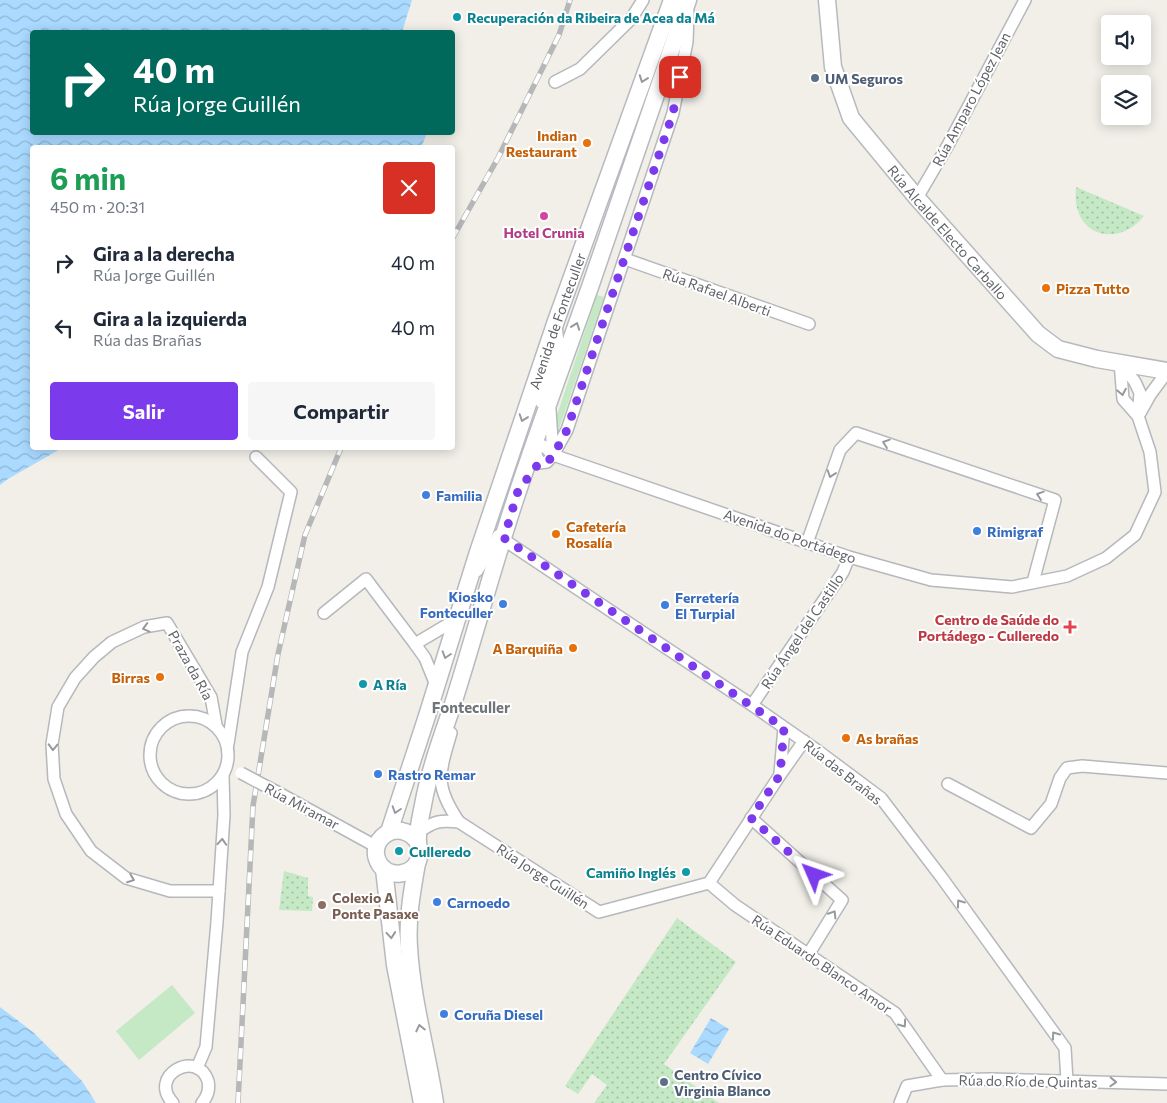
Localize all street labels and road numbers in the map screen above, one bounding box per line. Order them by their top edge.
street label: Rúa Amparo López Jean [928,29,1014,169]
street label: Rúa Alcalde Electo Carballo [885,161,1011,303]
street label: Avenida de Fonteculler [525,250,589,391]
street label: Rúa Rafael Alberti [661,265,773,319]
street label: Avenida do Portádego [721,505,859,567]
street label: Rúa Ángel del Castillo [757,570,847,692]
street label: Praza da Ría [165,627,217,703]
street label: Rúa das Brañas [800,736,886,808]
street label: Rúa Miramar [262,779,343,833]
street label: Rúa Jorge Guillén [494,840,592,912]
street label: Rúa Eduardo Blanco Amor [749,911,895,1017]
street label: Rúa do Río de Quintas [958,1071,1098,1091]

